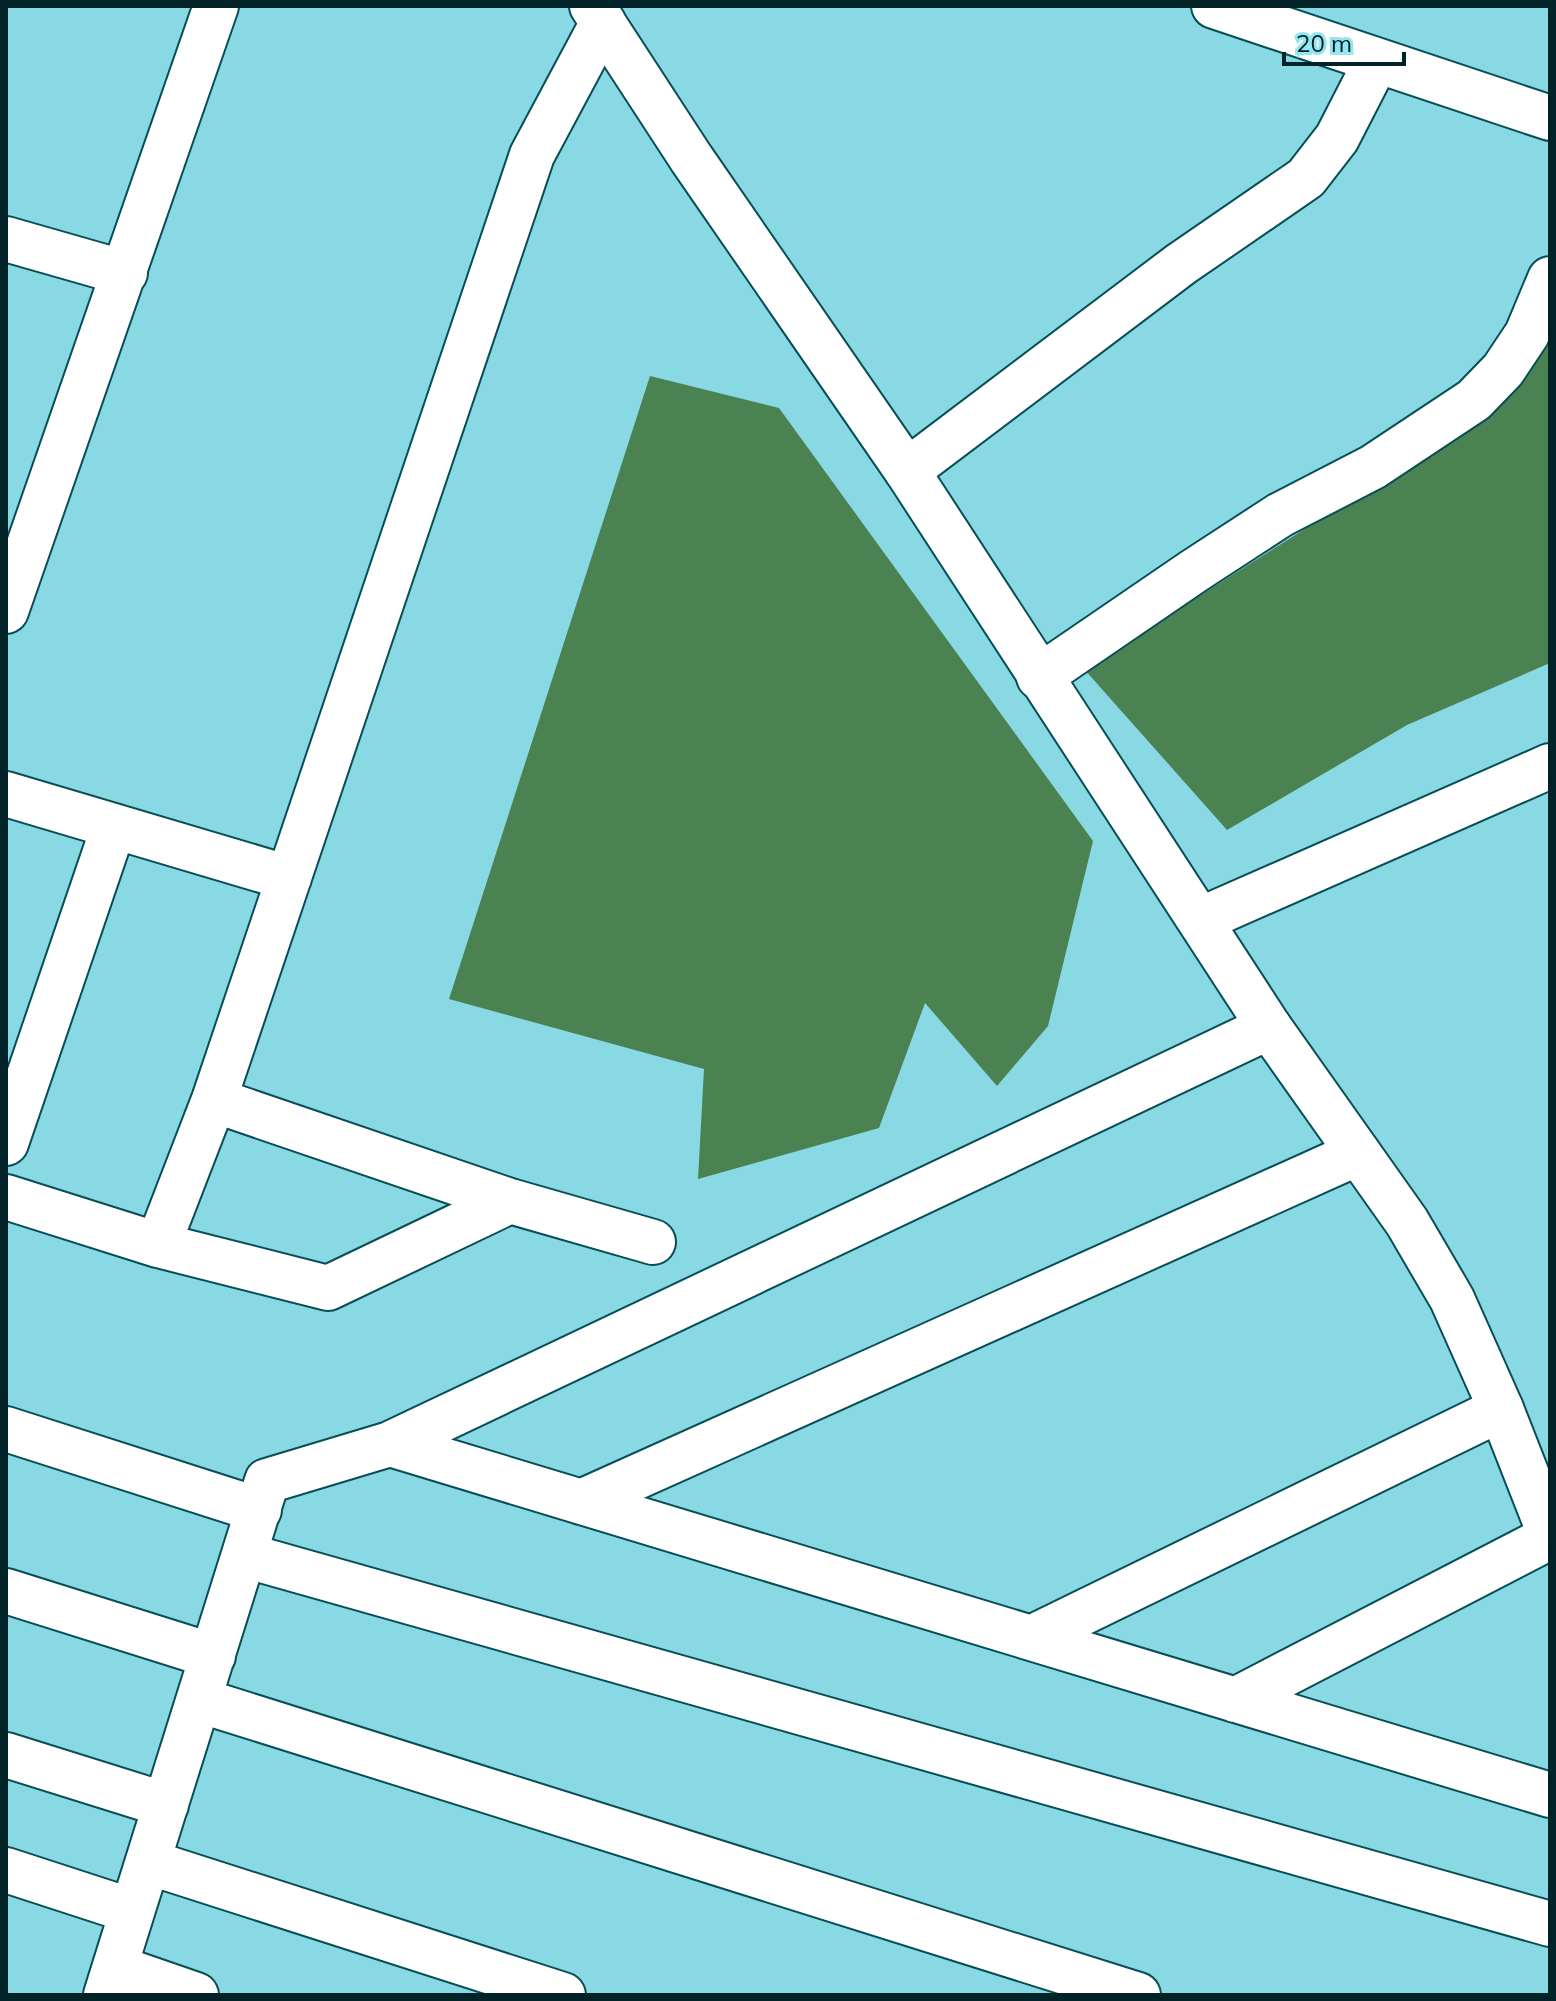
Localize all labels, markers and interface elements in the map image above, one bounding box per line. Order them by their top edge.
scale bar [1284,16,1404,66]
text: 20 m [1296,28,1352,58]

